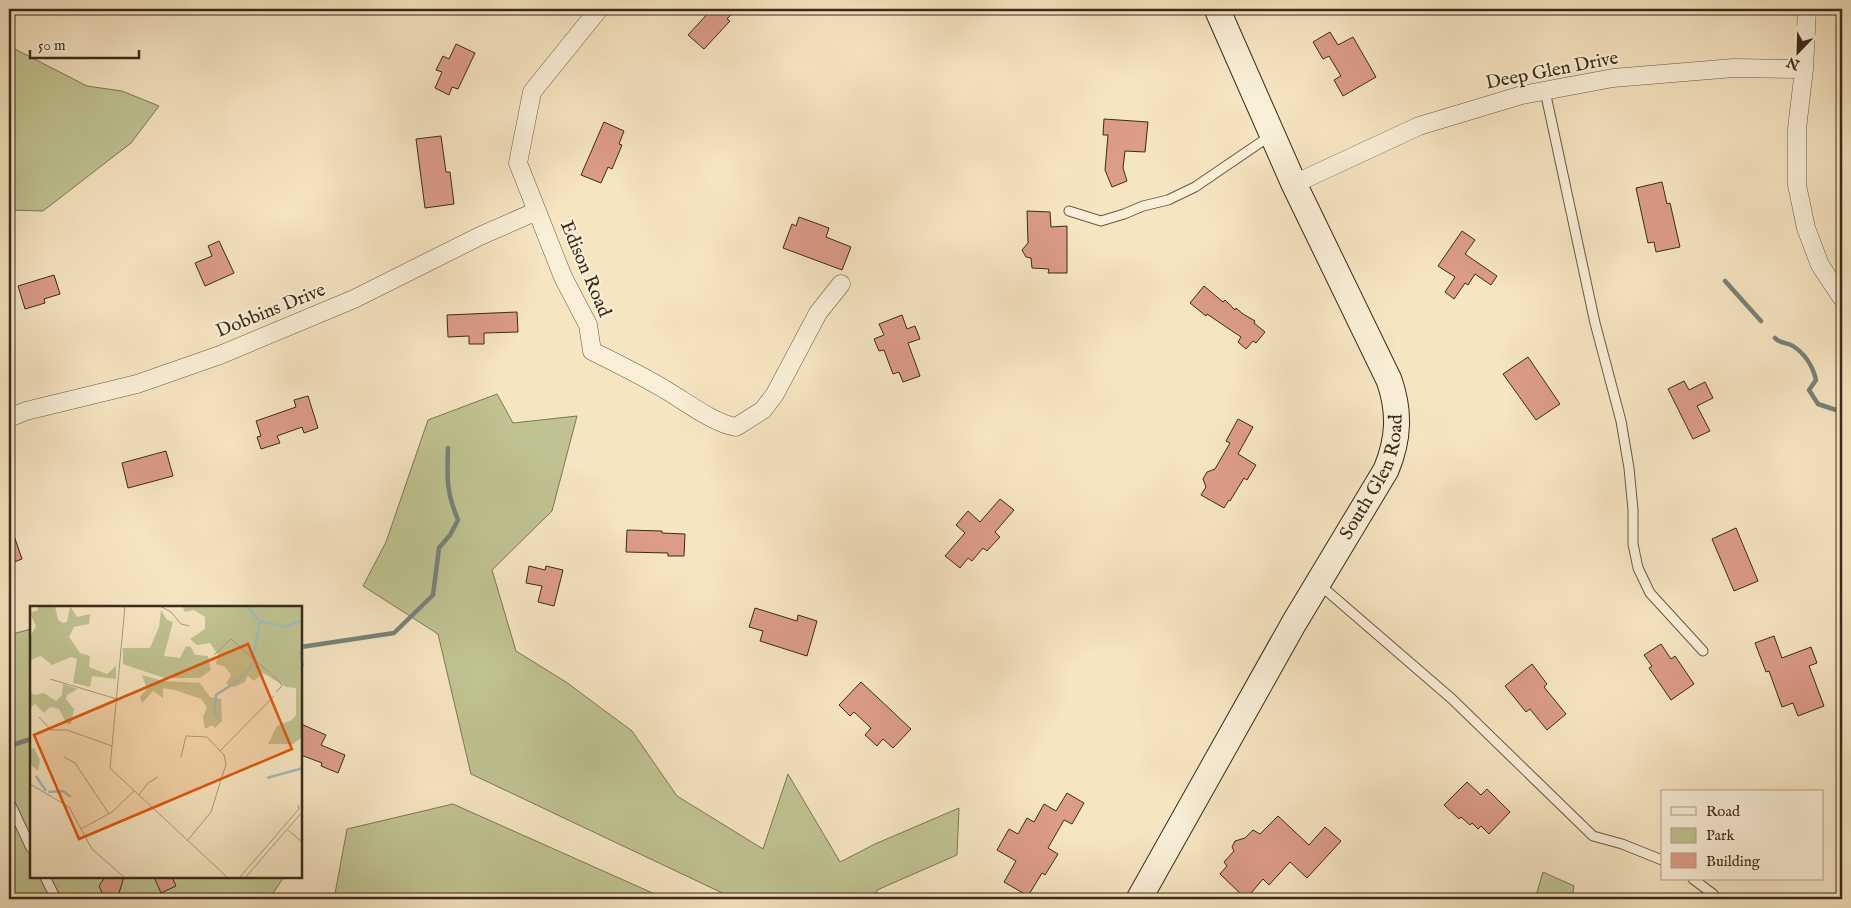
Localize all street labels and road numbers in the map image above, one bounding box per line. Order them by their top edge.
street label: Deep Glen Drive [1484,46,1621,96]
street label: Edison Road [554,217,616,322]
street label: Dobbins Drive [213,278,330,344]
street label: South Glen Road [1335,413,1409,544]

